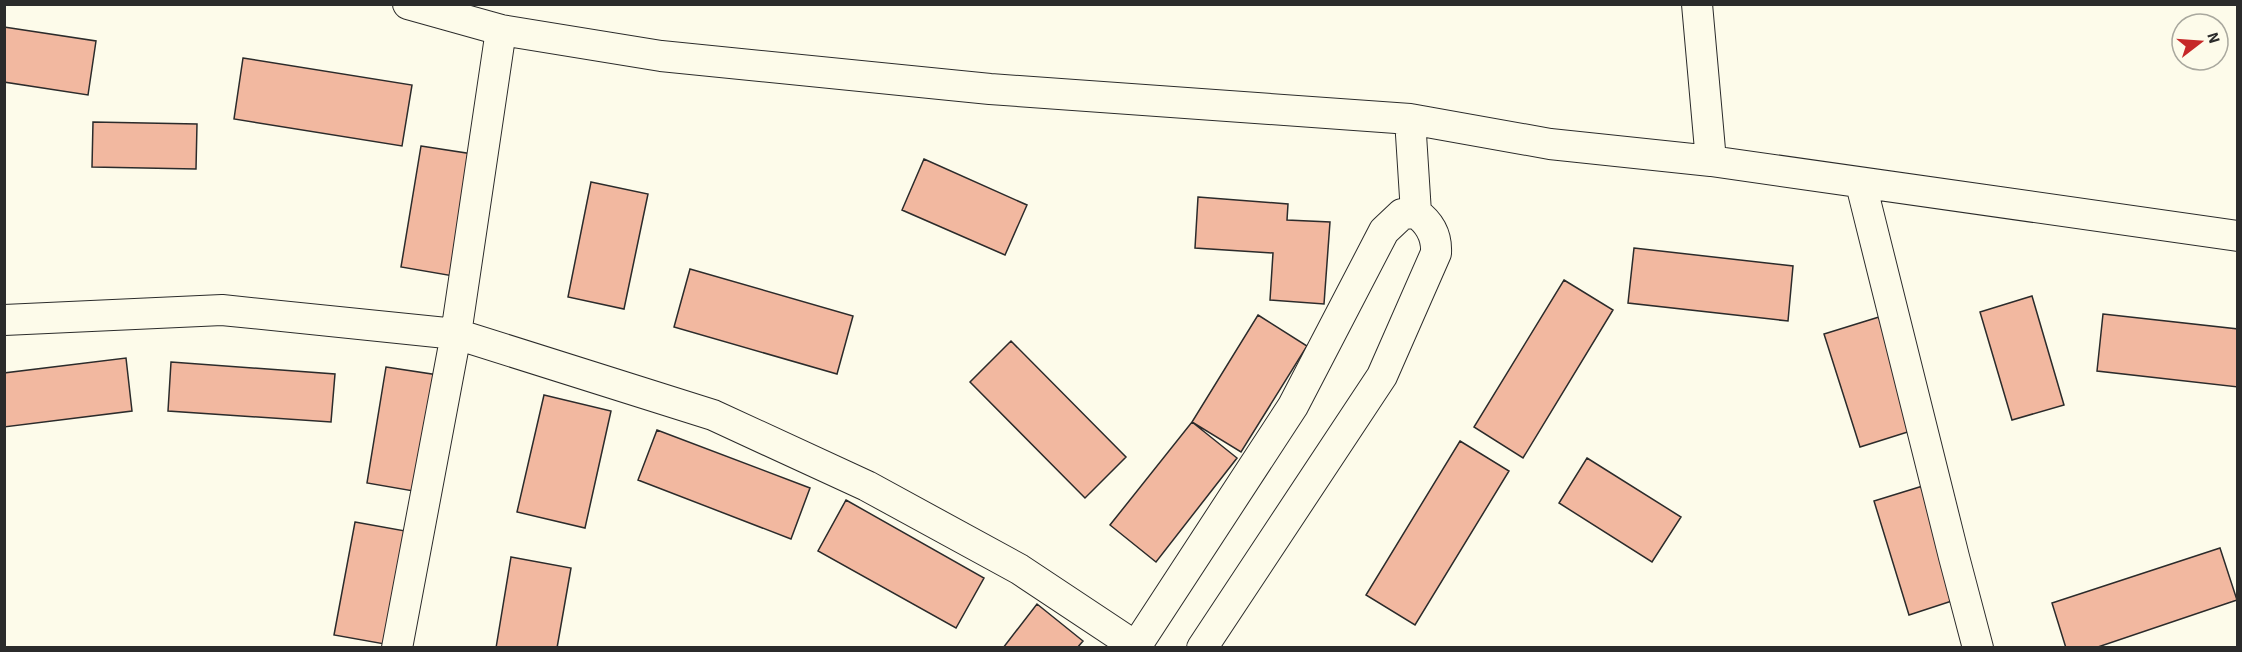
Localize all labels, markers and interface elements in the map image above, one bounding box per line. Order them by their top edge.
north arrow [2170,12,2230,72]
text: N [2201,30,2225,46]

